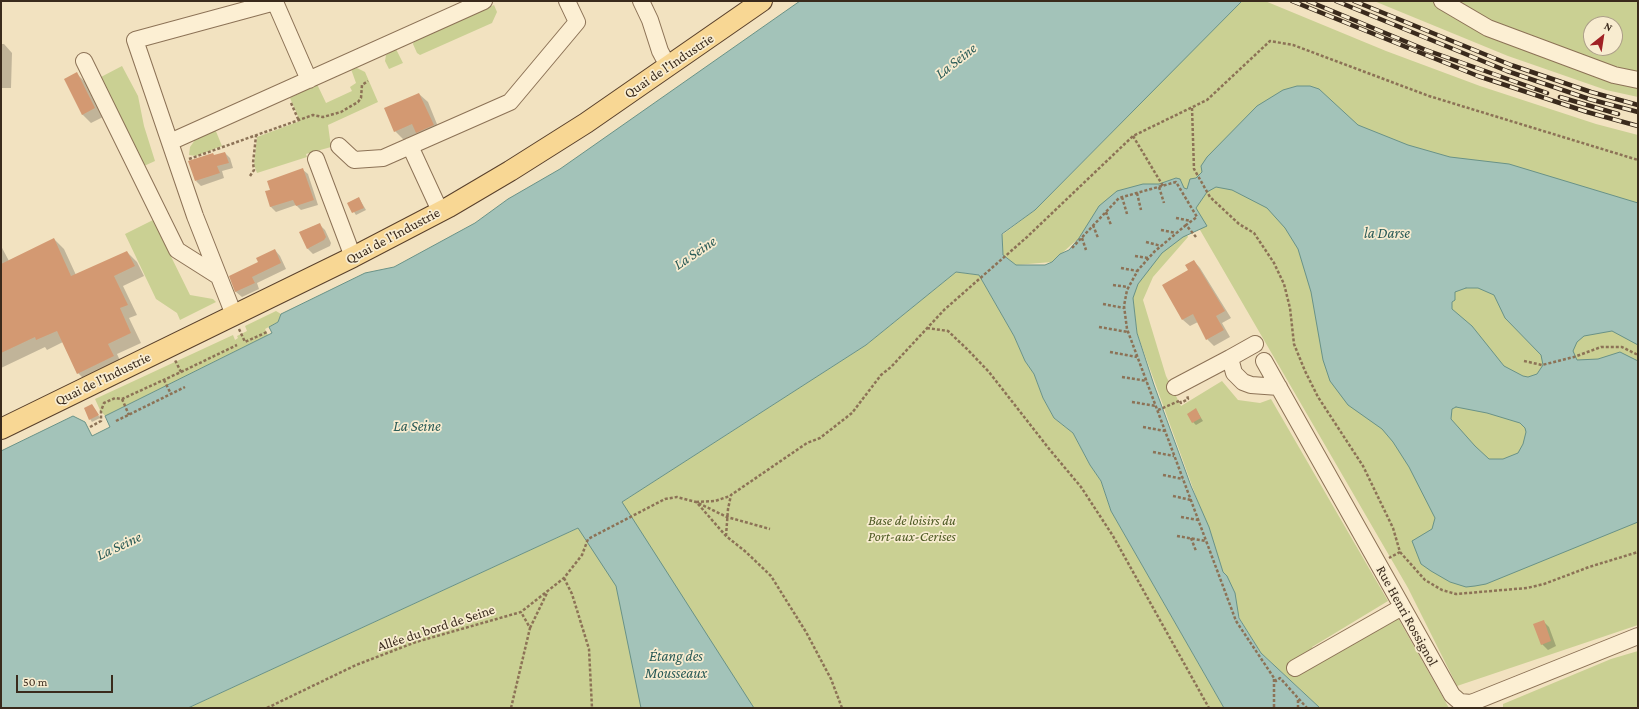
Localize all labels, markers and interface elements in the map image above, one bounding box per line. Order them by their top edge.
north arrow [1583,16,1623,56]
text: N [1602,19,1615,34]
street label: Quai de l'Industrie [621,30,717,102]
water label: La Seine [932,39,980,83]
street label: Quai de l'Industrie [343,204,443,268]
water label: la Darse [1364,224,1410,242]
water label: La Seine [670,232,720,274]
street label: Quai de l'Industrie [53,349,153,409]
water label: La Seine [393,417,441,435]
park label: Base de loisirs du Port-aux-Cerises [868,513,956,546]
water label: La Seine [94,528,144,564]
street label: Rue Henri Rossignol [1373,563,1441,669]
street label: Allée du bord de Seine [375,601,497,655]
water label: Étang des Mousseaux [645,647,707,682]
scale bar [18,667,115,693]
text: 50 m [23,675,47,689]

